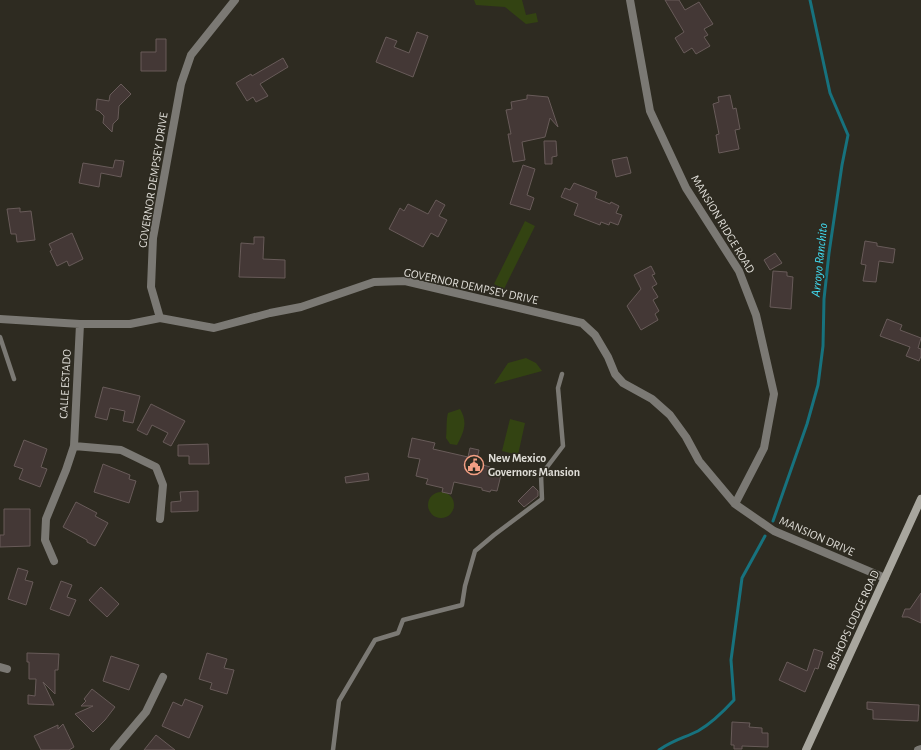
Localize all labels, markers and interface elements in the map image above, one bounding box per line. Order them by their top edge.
street label: GOVERNOR DEMPSEY DRIVE [136,111,170,249]
street label: MANSION RIDGE ROAD [689,173,757,275]
water label: Arroyo Ranchito [810,222,830,299]
street label: GOVERNOR DEMPSEY DRIVE [403,266,539,306]
street label: CALLE ESTADO [57,349,73,419]
place label: New Mexico Governors Mansion [488,452,580,478]
public building icon: New Mexico Governors Mansion [463,454,485,476]
street label: MANSION DRIVE [778,514,857,558]
street label: BISHOPS LODGE ROAD [825,568,881,672]

